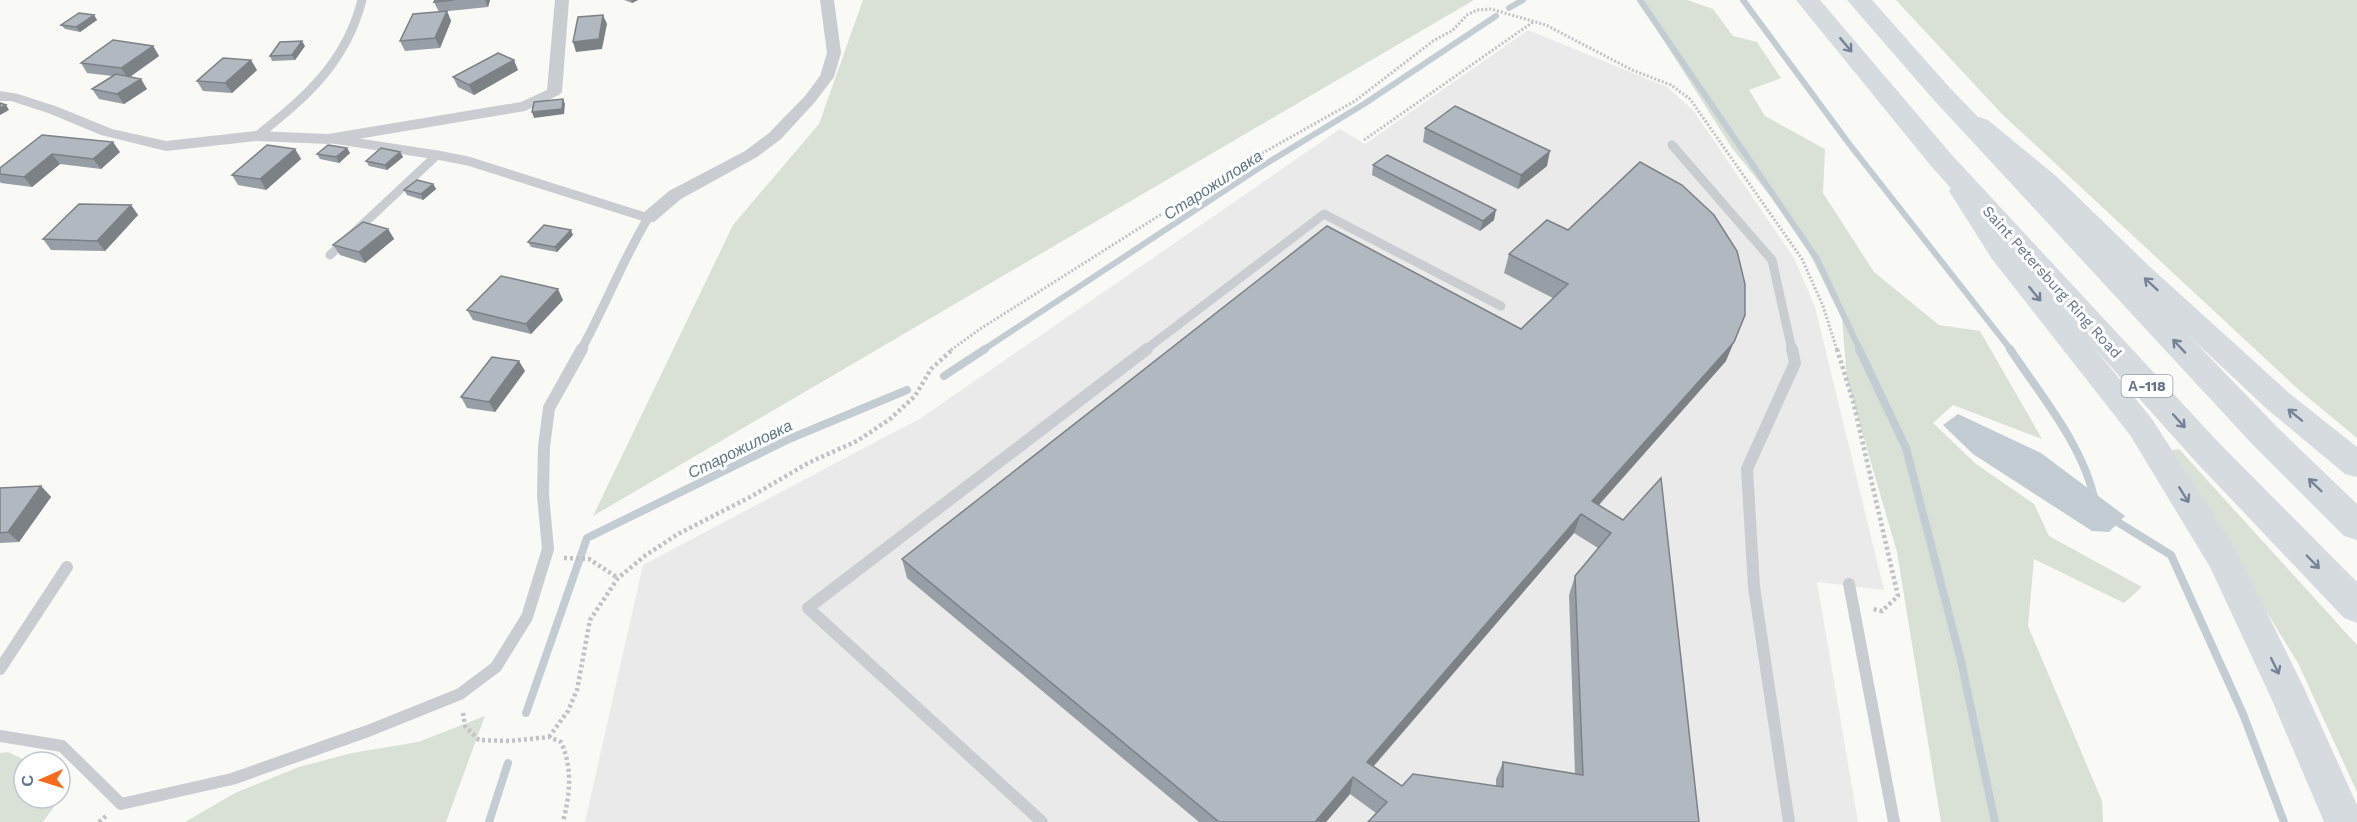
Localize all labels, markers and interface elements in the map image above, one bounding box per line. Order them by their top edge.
one-way arrow [1839,37,1852,53]
water label: Старожиловка [1160,146,1266,224]
street label: Saint Petersburg Ring Road [1979,202,2125,362]
one-way arrow [2144,277,2159,291]
one-way arrow [2029,286,2042,302]
one-way arrow [2172,338,2187,353]
road number: А-118 [2122,375,2172,397]
one-way arrow [2288,409,2304,422]
one-way arrow [2171,413,2185,428]
water label: Старожиловка [685,416,795,482]
one-way arrow [2308,478,2323,493]
one-way arrow [2178,486,2190,503]
one-way arrow [2306,554,2321,569]
one-way arrow [2270,657,2282,675]
north arrow [12,750,72,810]
text: С [18,774,37,787]

